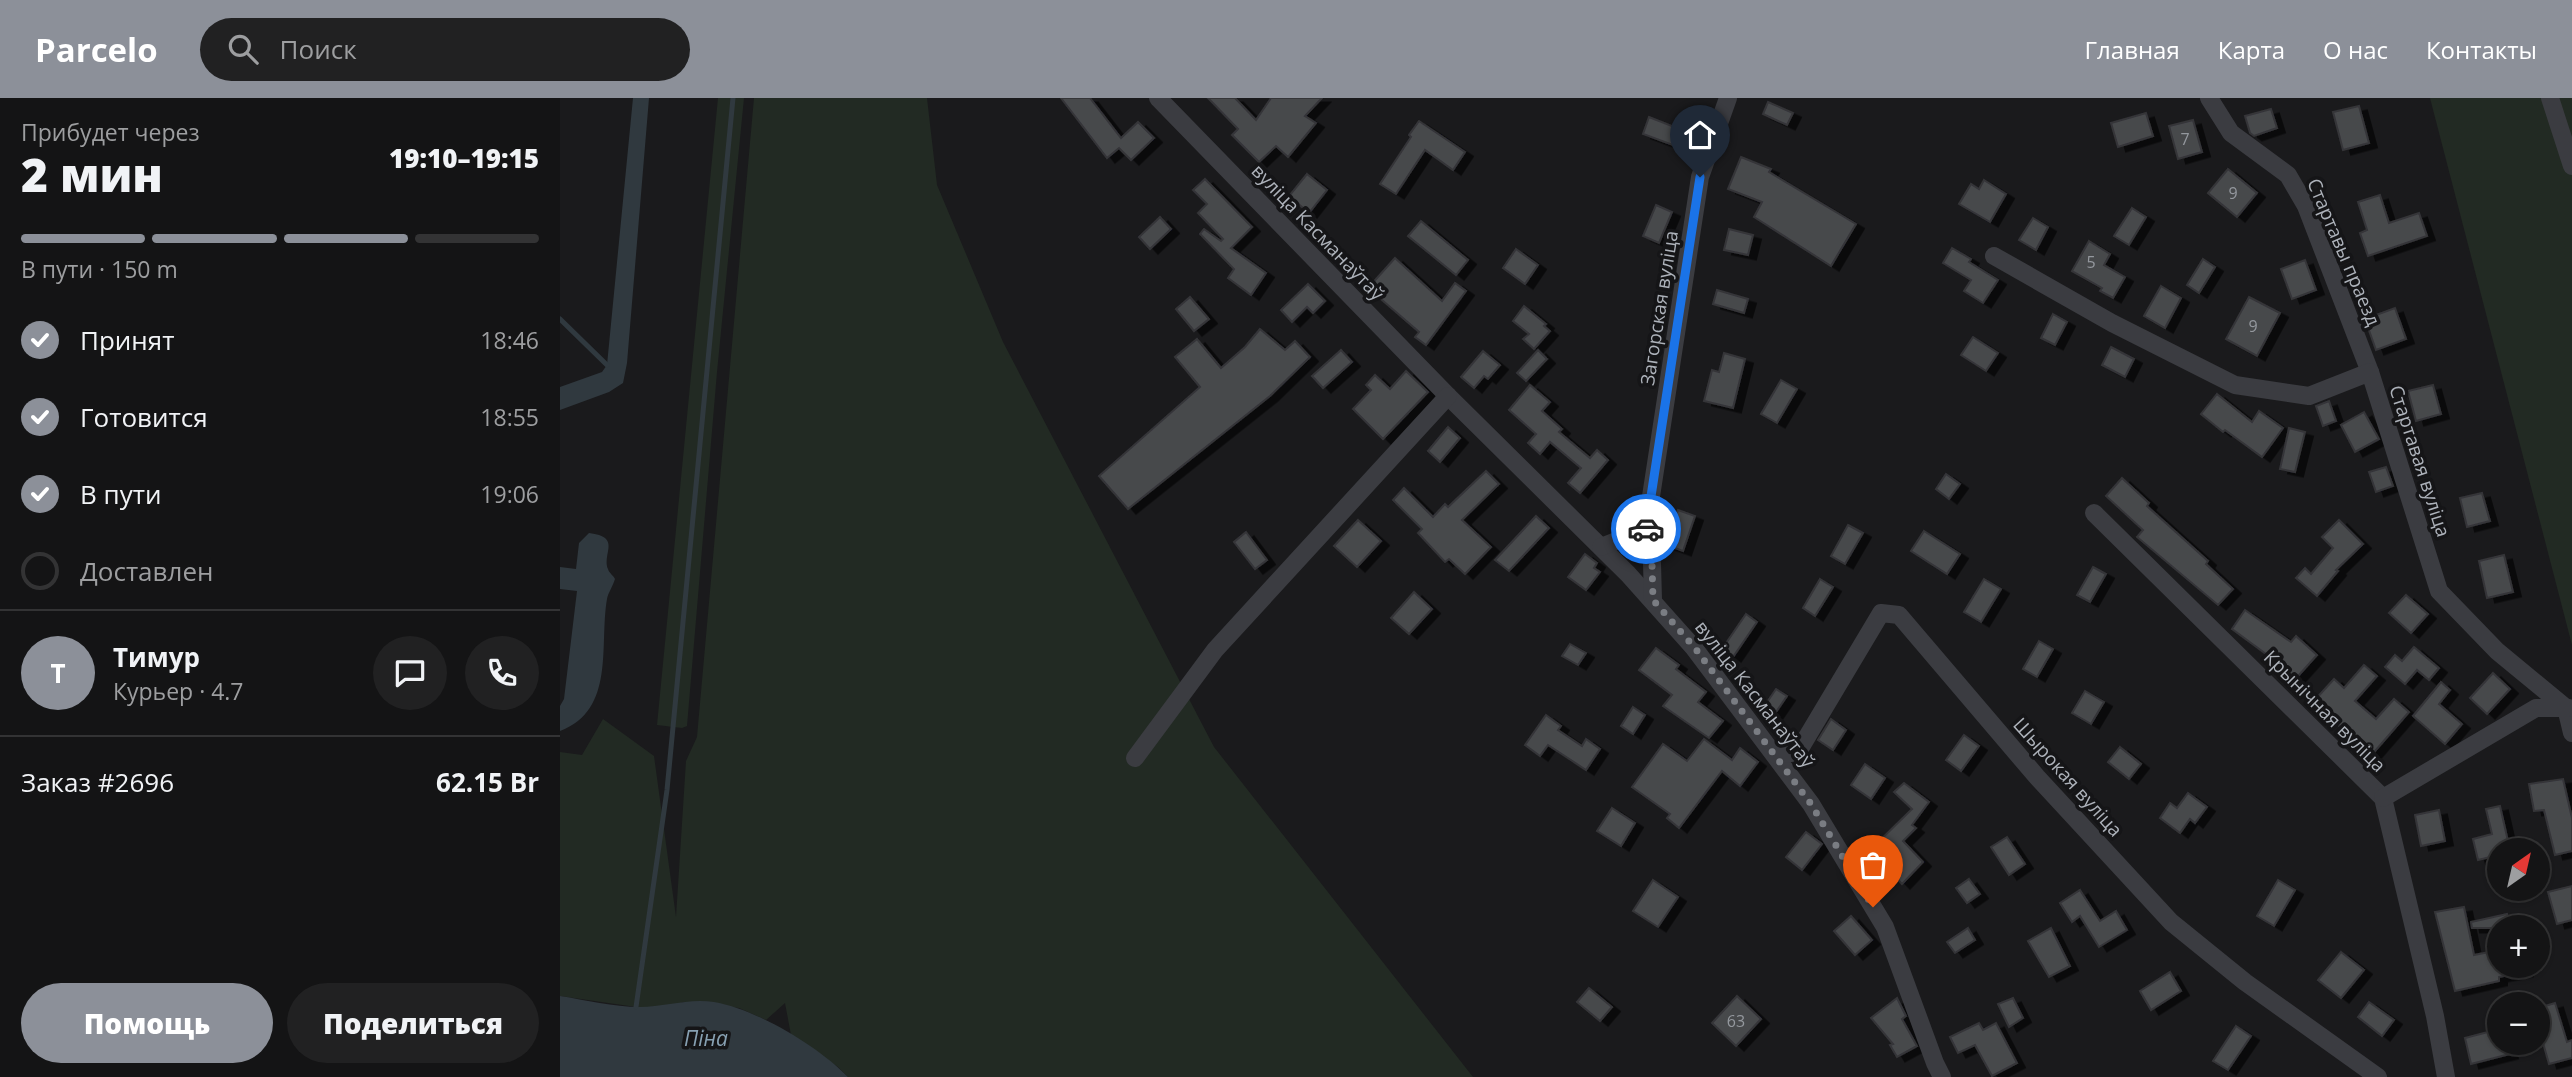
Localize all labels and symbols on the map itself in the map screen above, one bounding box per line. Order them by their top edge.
pin [1670,105,1730,177]
house number: 7 [2180,128,2190,150]
street label: вуліца Касманаўтаў [1246,158,1390,306]
street label: Стартавы праезд [2301,174,2387,330]
house number: 9 [2228,182,2238,204]
street label: Загорская вуліца [1634,229,1684,387]
house number: 5 [2086,251,2096,273]
house number: 9 [2248,315,2258,337]
street label: Стартавая вуліца [2383,382,2457,540]
courier [1611,494,1681,564]
street label: вуліца Касманаўтаў [1689,615,1821,773]
street label: Крынічная вуліца [2258,644,2392,778]
street label: Шырокая вуліца [2008,712,2128,842]
pin [1843,835,1903,907]
north arrow [2487,838,2550,901]
house number: 63 [1727,1010,1745,1032]
water label: Піна [684,1024,728,1052]

